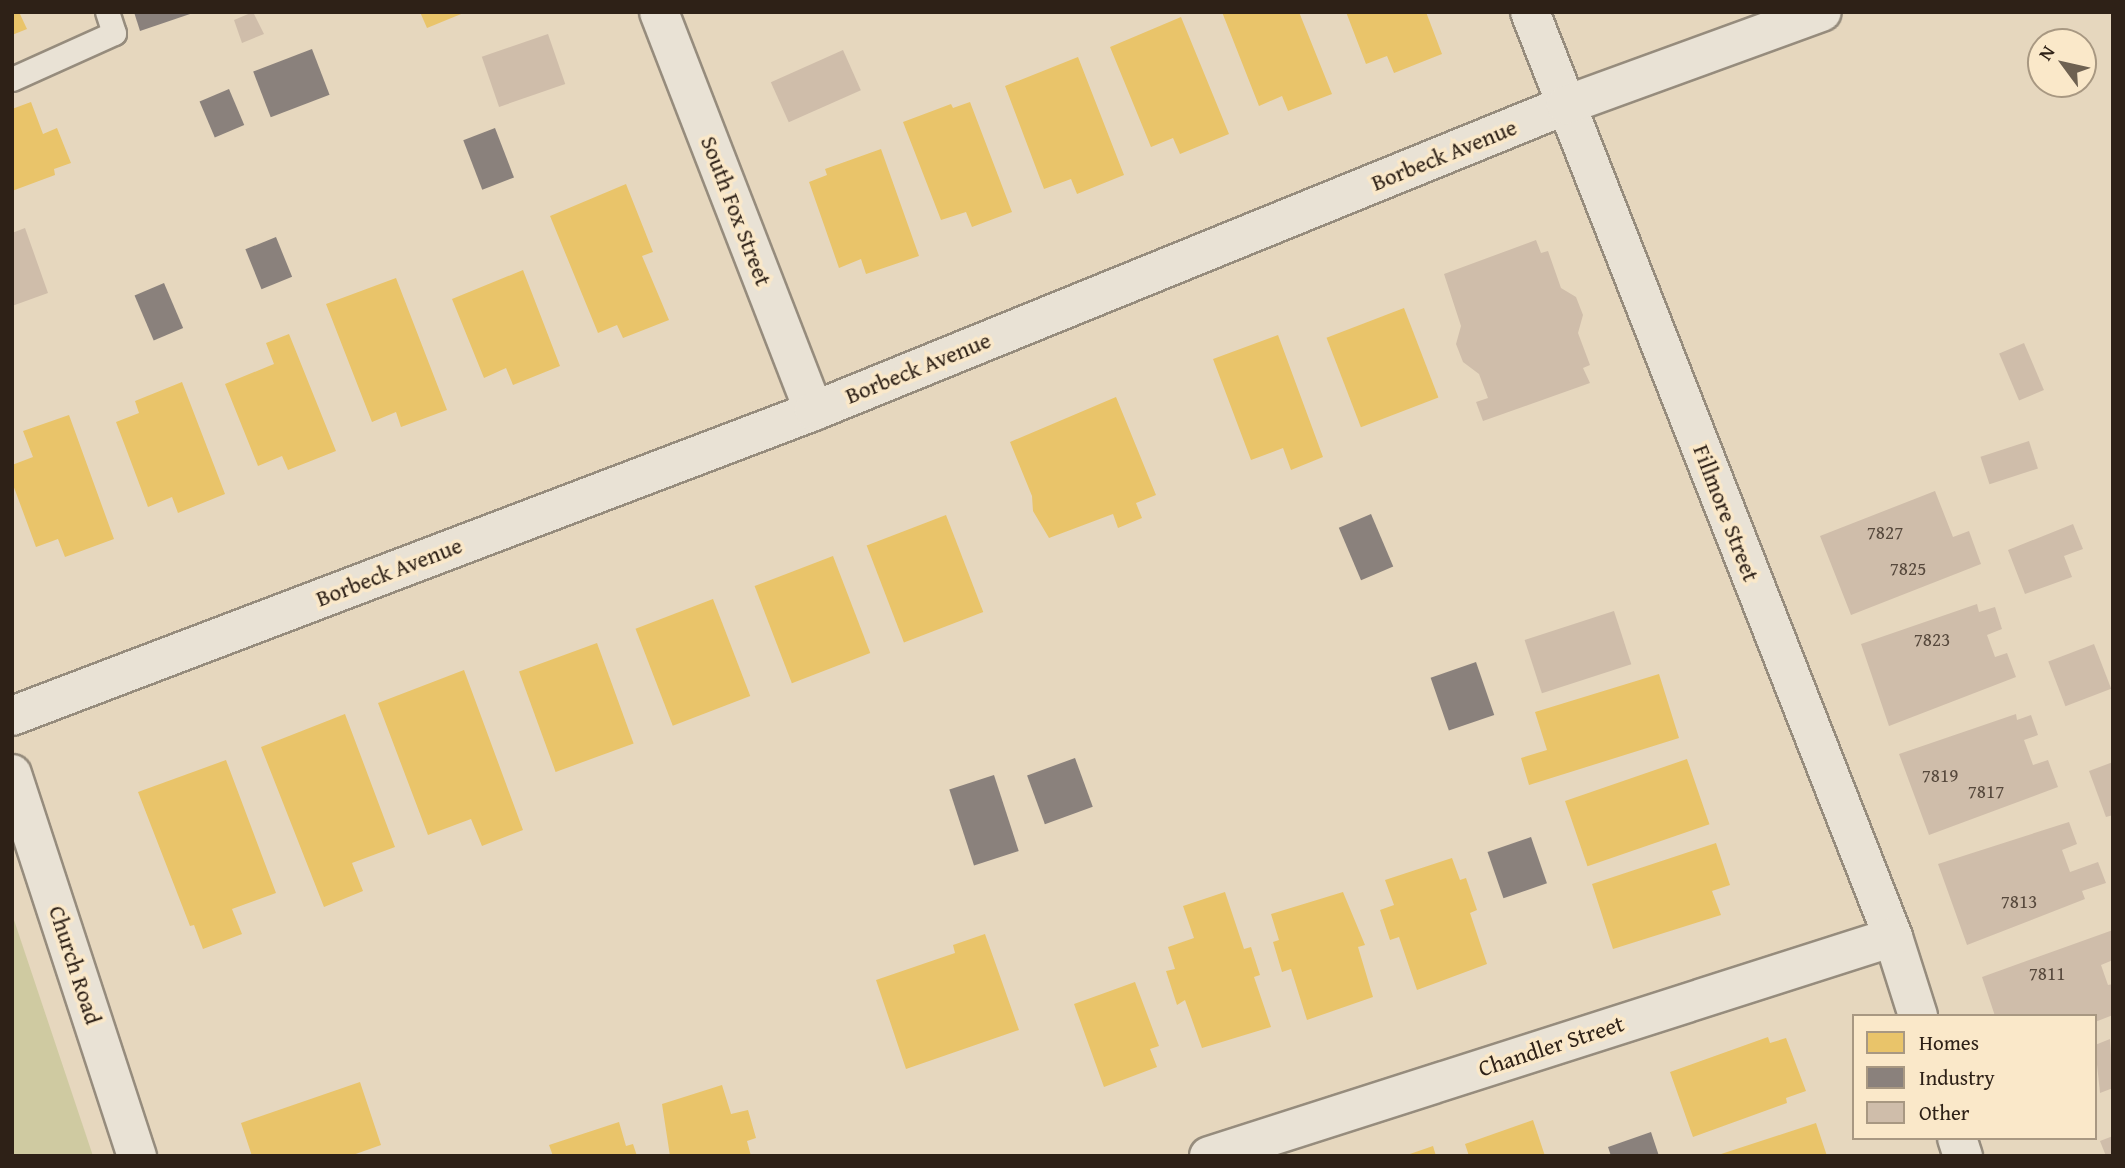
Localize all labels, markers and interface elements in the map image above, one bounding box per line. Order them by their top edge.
north arrow [2027,28,2097,98]
text: N [2031,40,2061,66]
street label: Borbeck Avenue [1367,113,1521,197]
street label: South Fox Street [695,132,777,290]
street label: Borbeck Avenue [841,326,995,410]
street label: Fillmore Street [1687,441,1765,585]
house number: 7827 [1867,522,1903,544]
street label: Borbeck Avenue [312,531,466,613]
house number: 7825 [1890,558,1926,580]
house number: 7823 [1914,629,1950,651]
house number: 7819 [1922,765,1958,787]
house number: 7817 [1968,781,2004,803]
house number: 7813 [2001,891,2037,913]
street label: Church Road [43,902,107,1028]
house number: 7811 [2029,963,2065,985]
street label: Chandler Street [1475,1009,1627,1083]
legend [1852,1014,2097,1140]
text: Homes [1919,1027,1979,1058]
text: Industry [1919,1062,1995,1093]
text: Other [1919,1097,1969,1128]

